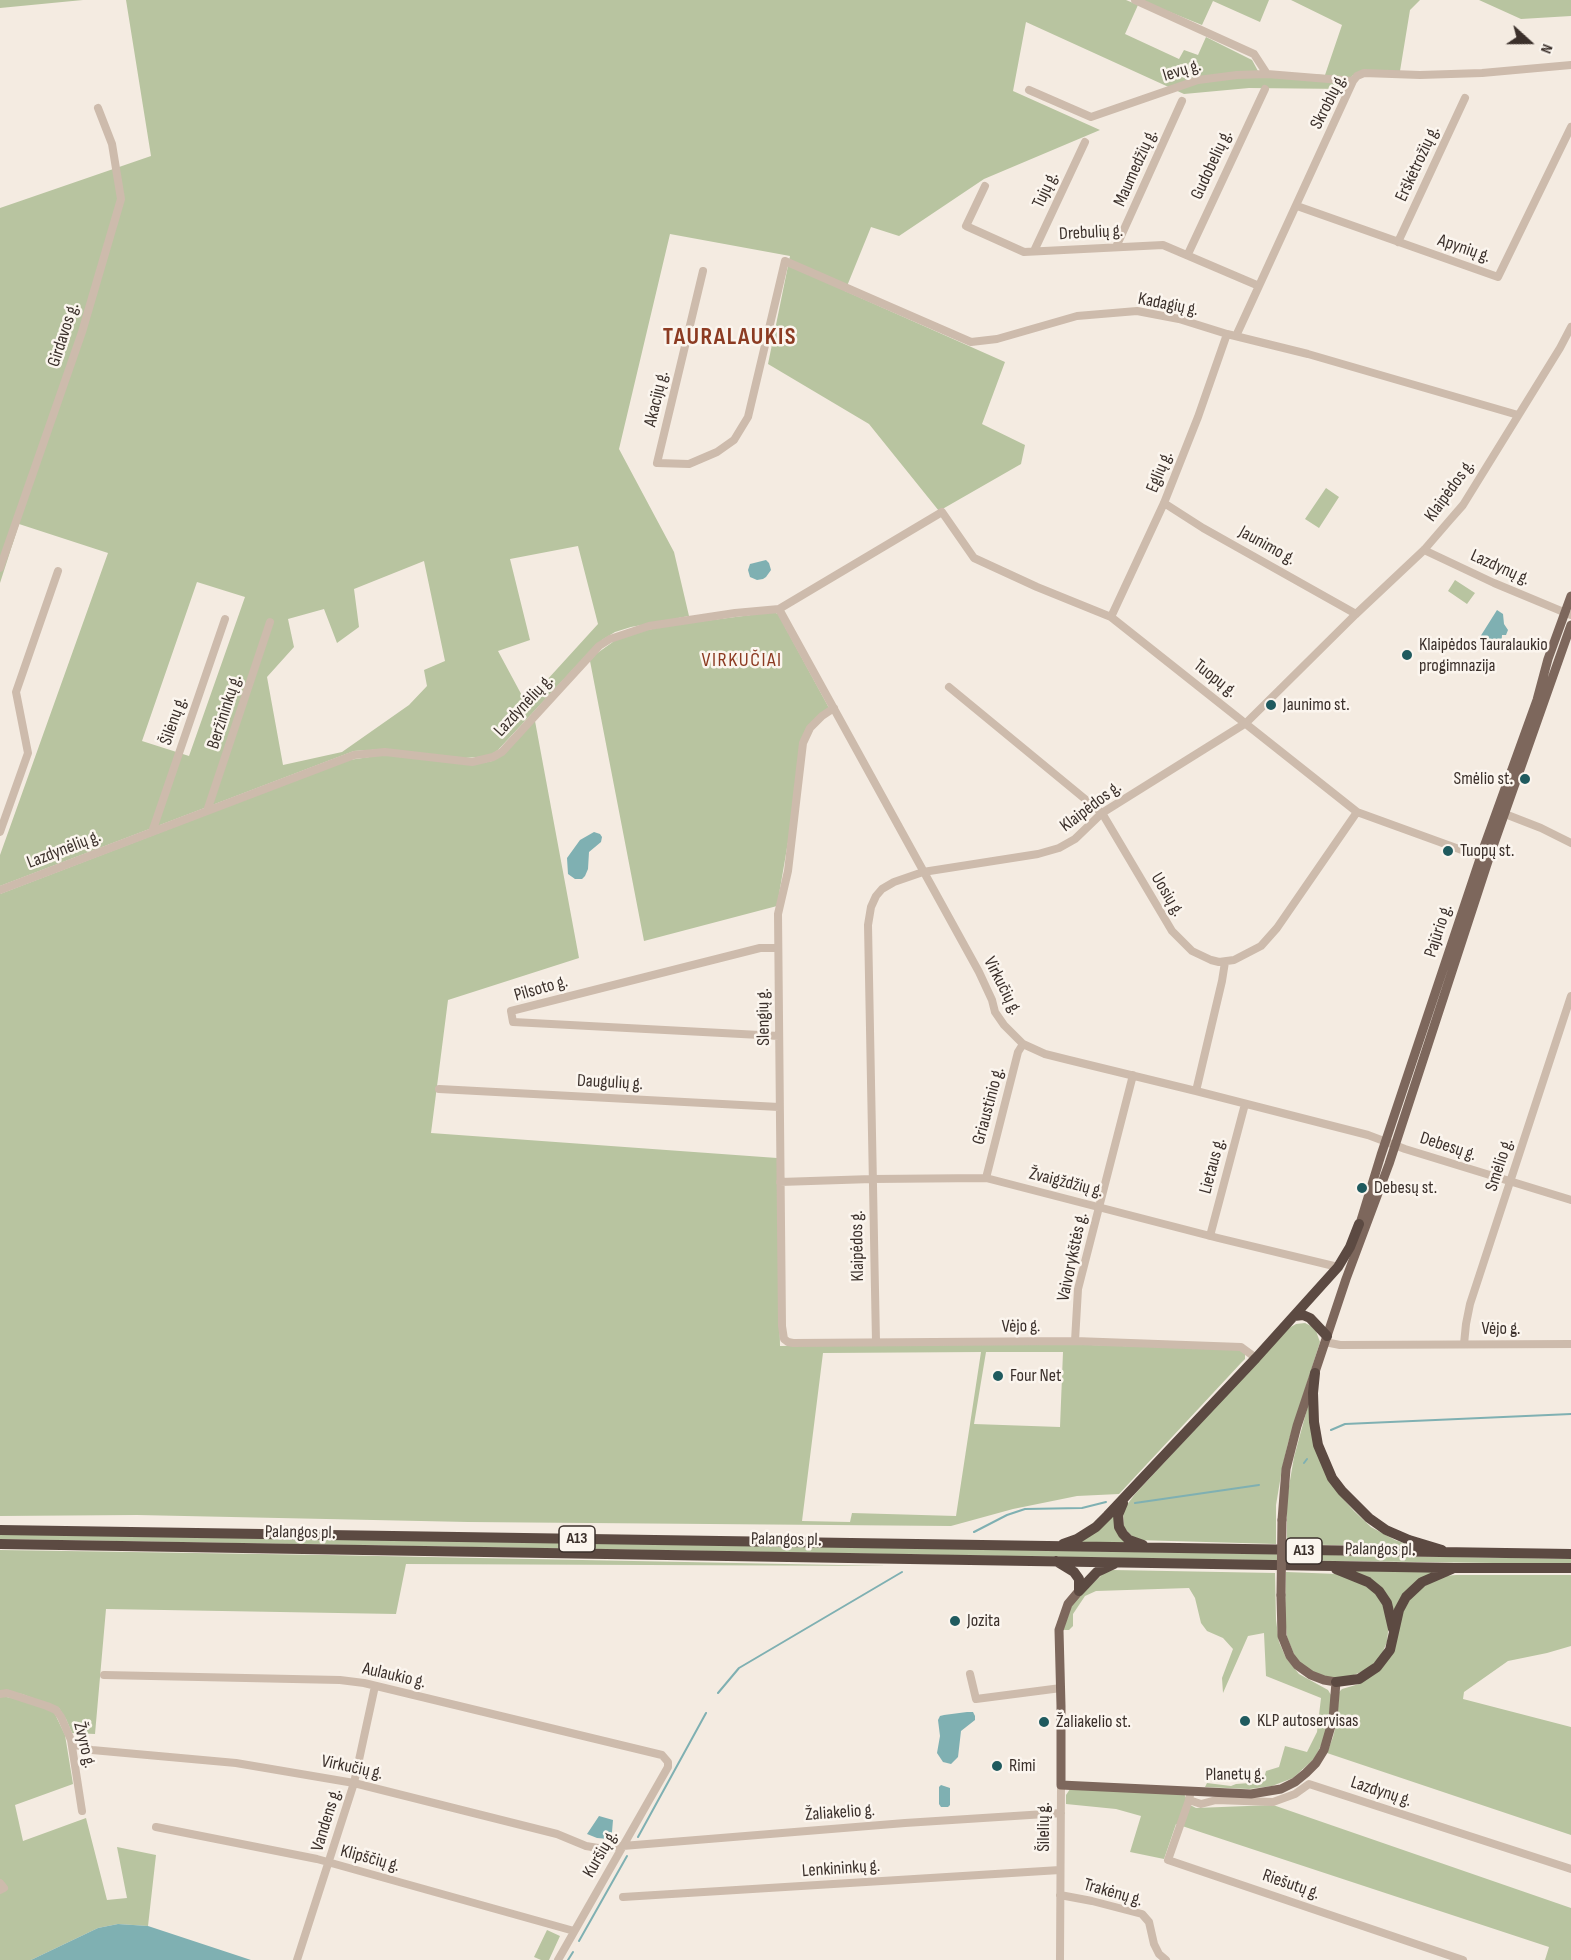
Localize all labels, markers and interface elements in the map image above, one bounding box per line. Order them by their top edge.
north arrow [1499,12,1559,72]
text: N [1536,41,1557,56]
street label: Ievų g. [1160,55,1204,87]
street label: Skroblų g. [1306,71,1352,133]
street label: Erškėtrožių g. [1391,123,1445,205]
street label: Maumedžių g. [1109,126,1163,210]
street label: Gudobelių g. [1187,127,1237,203]
street label: Tujų g. [1028,168,1064,212]
street label: Drebulių g. [1058,221,1124,245]
street label: Apynių g. [1435,230,1493,268]
street label: Kadagių g. [1136,289,1200,321]
street label: Girdavos g. [44,300,84,370]
district label: TAURALAUKIS [663,324,797,352]
street label: Akacijų g. [640,369,674,429]
street label: Eglių g. [1142,448,1178,496]
street label: Klaipėdos g. [1420,456,1480,526]
street label: Jaunimo g. [1235,522,1299,570]
street label: Lazdynų g. [1467,545,1533,591]
place label: Klaipėdos Tauralaukio progimnazija [1419,634,1548,676]
marker: Klaipėdos Tauralaukio progimnazija [1400,648,1414,662]
district label: VIRKUČIAI [701,649,783,673]
street label: Tuopų g. [1189,655,1241,703]
street label: Lazdynėlių g. [490,670,558,742]
street label: Beržininkų g. [203,672,247,752]
street label: Šilėnų g. [156,694,192,748]
place label: Jaunimo st. [1283,694,1350,716]
marker: Jaunimo st. [1264,698,1278,712]
place label: Smėlio st. [1454,768,1513,790]
marker: Smėlio st. [1518,772,1532,786]
street label: Klaipėdos g. [1056,777,1126,837]
street label: Lazdynėlių g. [24,826,104,874]
place label: Tuopų st. [1460,840,1514,862]
marker: Tuopų st. [1441,844,1455,858]
street label: Uosių g. [1146,869,1188,921]
street label: Pajūrio g. [1420,902,1458,960]
street label: Virkučių g. [978,953,1026,1019]
street label: Pilsoto g. [512,971,570,1007]
street label: Slengių g. [753,988,775,1046]
street label: Griaustinio g. [968,1065,1010,1147]
street label: Daugulių g. [577,1070,643,1096]
street label: Debesų g. [1417,1128,1479,1166]
street label: Lietaus g. [1195,1136,1231,1196]
street label: Smėlio g. [1481,1136,1519,1194]
street label: Žvaigždžių g. [1027,1163,1105,1203]
place label: Debesų st. [1374,1177,1437,1199]
marker: Debesų st. [1355,1181,1369,1195]
street label: Klaipėdos g. [847,1210,869,1282]
street label: Vaivorykštės g. [1053,1211,1093,1303]
street label: Vėjo g. [1001,1316,1041,1338]
street label: Vėjo g. [1482,1318,1520,1340]
place label: Four Net [1010,1365,1061,1387]
marker: Four Net [991,1369,1005,1383]
street label: Palangos pl. [265,1522,335,1544]
road number: A13 [559,1526,595,1552]
street label: Palangos pl. [751,1529,821,1551]
road number: A13 [1286,1538,1322,1564]
street label: Palangos pl. [1345,1539,1415,1561]
place label: Jozita [967,1610,1000,1632]
marker: Jozita [948,1614,962,1628]
street label: Aulaukio g. [360,1658,428,1694]
place label: KLP autoservisas [1257,1710,1359,1732]
place label: Žaliakelio st. [1056,1711,1131,1733]
marker: KLP autoservisas [1238,1714,1252,1728]
marker: Žaliakelio st. [1037,1715,1051,1729]
street label: Žvyro g. [68,1720,100,1770]
street label: Virkučių g. [319,1751,385,1785]
place label: Rimi [1009,1755,1036,1777]
marker: Rimi [990,1759,1004,1773]
street label: Planetų g. [1205,1764,1265,1786]
street label: Lazdynų g. [1348,1772,1414,1812]
street label: Vandens g. [307,1786,347,1854]
street label: Žaliakelio g. [804,1800,876,1826]
street label: Šilelių g. [1033,1802,1055,1852]
street label: Kuršių g. [579,1826,623,1882]
street label: Klipščių g. [338,1841,402,1877]
street label: Lenkininkų g. [801,1855,881,1883]
street label: Riešutų g. [1259,1865,1323,1905]
street label: Trakėnų g. [1081,1874,1145,1912]

